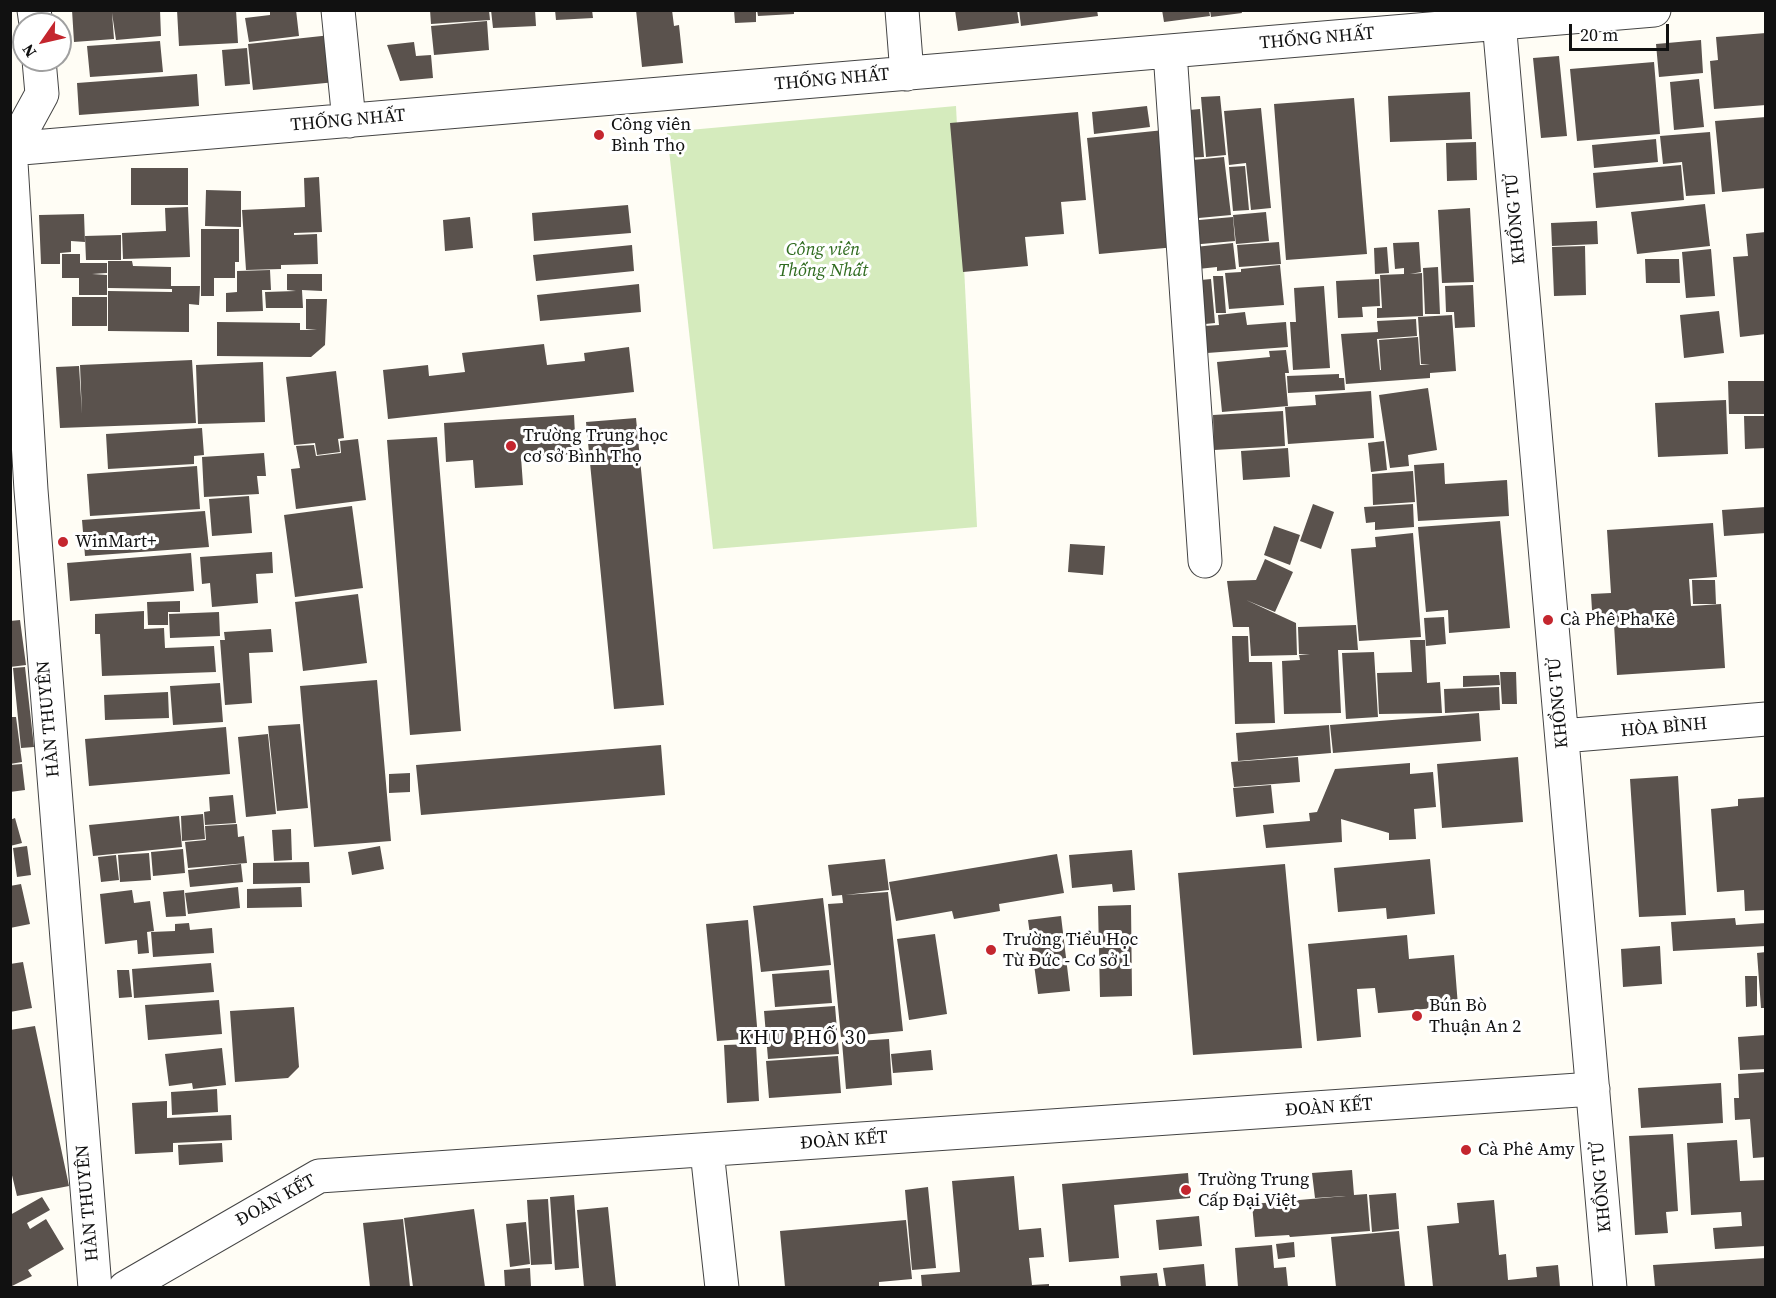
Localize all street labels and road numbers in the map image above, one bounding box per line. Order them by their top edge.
street label: THỐNG NHẤT [1259,23,1375,55]
street label: THỐNG NHẤT [774,64,890,96]
street label: THỐNG NHẤT [290,105,406,137]
street label: KHỔNG TỬ [1501,173,1531,265]
street label: KHỔNG TỬ [1544,657,1574,749]
street label: HÀN THUYÊN [33,660,65,778]
street label: HÒA BÌNH [1620,713,1708,743]
street label: ĐOÀN KẾT [1284,1094,1374,1122]
street label: ĐOÀN KẾT [799,1127,889,1155]
street label: KHỔNG TỬ [1587,1141,1617,1233]
street label: HÀN THUYÊN [72,1144,104,1262]
street label: ĐOÀN KẾT [232,1170,320,1232]

